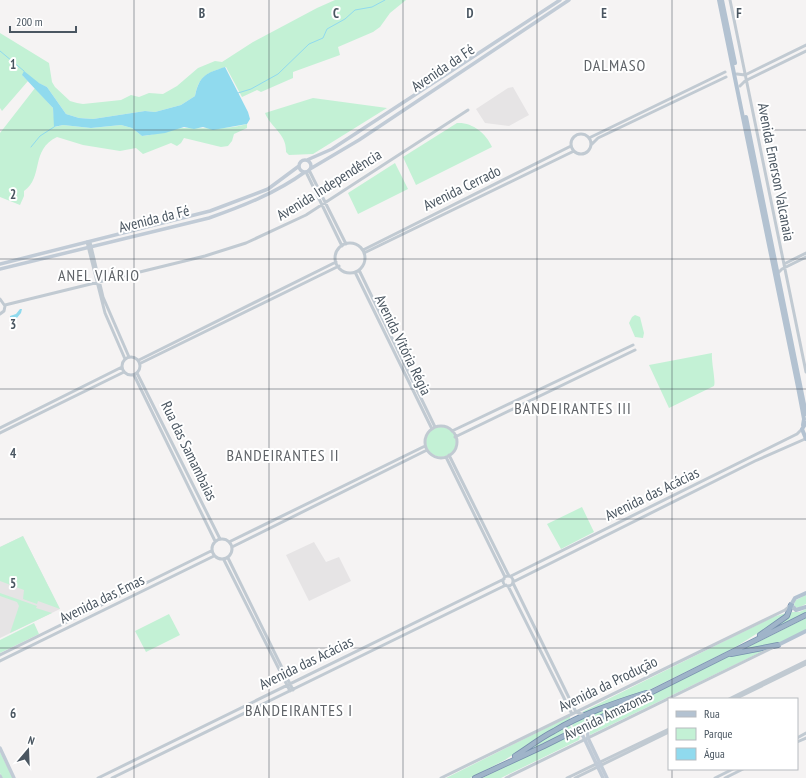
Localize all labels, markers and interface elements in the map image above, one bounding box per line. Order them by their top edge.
text: B [199,5,205,22]
text: C [333,5,339,22]
text: D [467,5,474,22]
text: E [601,5,607,22]
text: F [736,5,742,22]
scale bar [10,8,76,34]
text: 200 m [16,14,43,29]
street label: Avenida da Fé [407,40,478,96]
district label: DALMASO [584,55,646,75]
text: 1 [10,56,16,73]
street label: Avenida Emerson Valcanaia [754,101,799,243]
street label: Avenida Independência [273,145,385,224]
street label: Avenida Cerrado [420,161,504,215]
text: 2 [10,186,16,203]
street label: Avenida da Fé [117,201,191,236]
district label: ANEL VIÁRIO [58,265,140,285]
street label: Avenida Vitória Régia [371,291,436,398]
text: 3 [10,316,16,333]
street label: Rua das Samambaias [157,398,222,504]
district label: BANDEIRANTES III [514,398,632,418]
text: 4 [10,445,17,462]
district label: BANDEIRANTES II [227,445,339,465]
street label: Avenida das Acácias [602,463,702,525]
street label: Avenida das Emas [56,570,147,627]
text: 5 [10,575,16,592]
street label: Avenida das Acácias [256,632,356,694]
street label: Avenida da Produção [555,651,660,716]
street label: Avenida Amazonas [560,685,655,744]
legend [668,698,798,770]
district label: BANDEIRANTES I [245,700,353,720]
text: 6 [10,705,16,722]
text: Rua [704,706,720,721]
text: Parque [704,726,733,741]
north arrow [8,730,48,770]
text: N [26,733,36,748]
text: Água [704,746,725,761]

